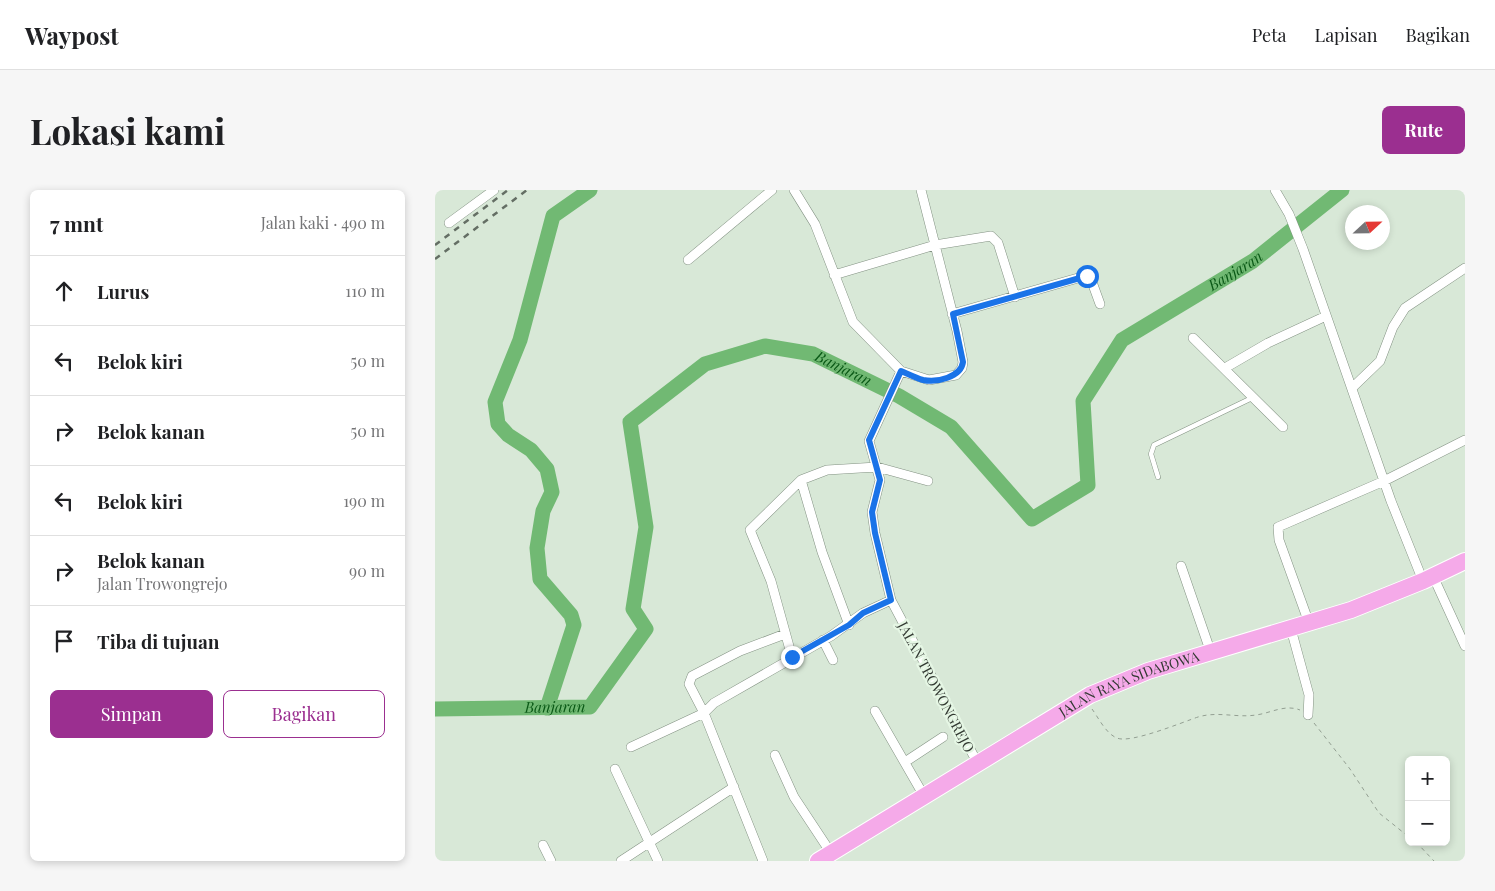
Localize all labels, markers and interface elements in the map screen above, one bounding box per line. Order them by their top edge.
text: Waypost [25,19,119,51]
text: Peta [1252,23,1287,47]
text: Lapisan [1315,23,1378,47]
text: Bagikan [1406,23,1470,47]
button: Rute [1382,106,1465,154]
text: Lokasi kami [30,107,225,154]
north arrow [1345,205,1390,250]
text: 7 mnt [50,209,103,237]
text: Jalan kaki · 490 m [261,212,385,233]
water label: Banjaran [1203,246,1267,295]
route start [1076,265,1099,288]
icon: ahead [50,277,78,305]
text: Lurus [97,278,149,304]
text: 110 m [345,280,385,301]
water label: Banjaran [811,345,875,390]
icon: left [50,347,78,375]
text: Belok kiri [97,348,183,374]
text: 50 m [351,350,385,371]
icon: right [50,417,78,445]
text: Belok kanan [97,418,205,444]
text: 50 m [351,420,385,441]
icon: left [50,487,78,515]
text: Belok kiri [97,488,183,514]
text: 190 m [343,490,385,511]
text: Belok kanan [97,547,205,573]
icon: right [50,557,78,585]
text: 90 m [349,560,385,581]
text: Jalan Trowongrejo [97,573,228,594]
street label: JALAN TROWONGREJO [893,617,979,755]
icon: arrive [50,627,78,655]
text: Tiba di tujuan [97,628,219,654]
route end [781,646,804,669]
street label: JALAN RAYA SIDABOWA [1054,646,1201,721]
button: Simpan [50,690,213,738]
button: Bagikan [223,690,385,738]
water label: Banjaran [523,696,585,717]
map controls [1405,756,1450,846]
button: + [1405,756,1450,801]
button: − [1405,801,1450,846]

